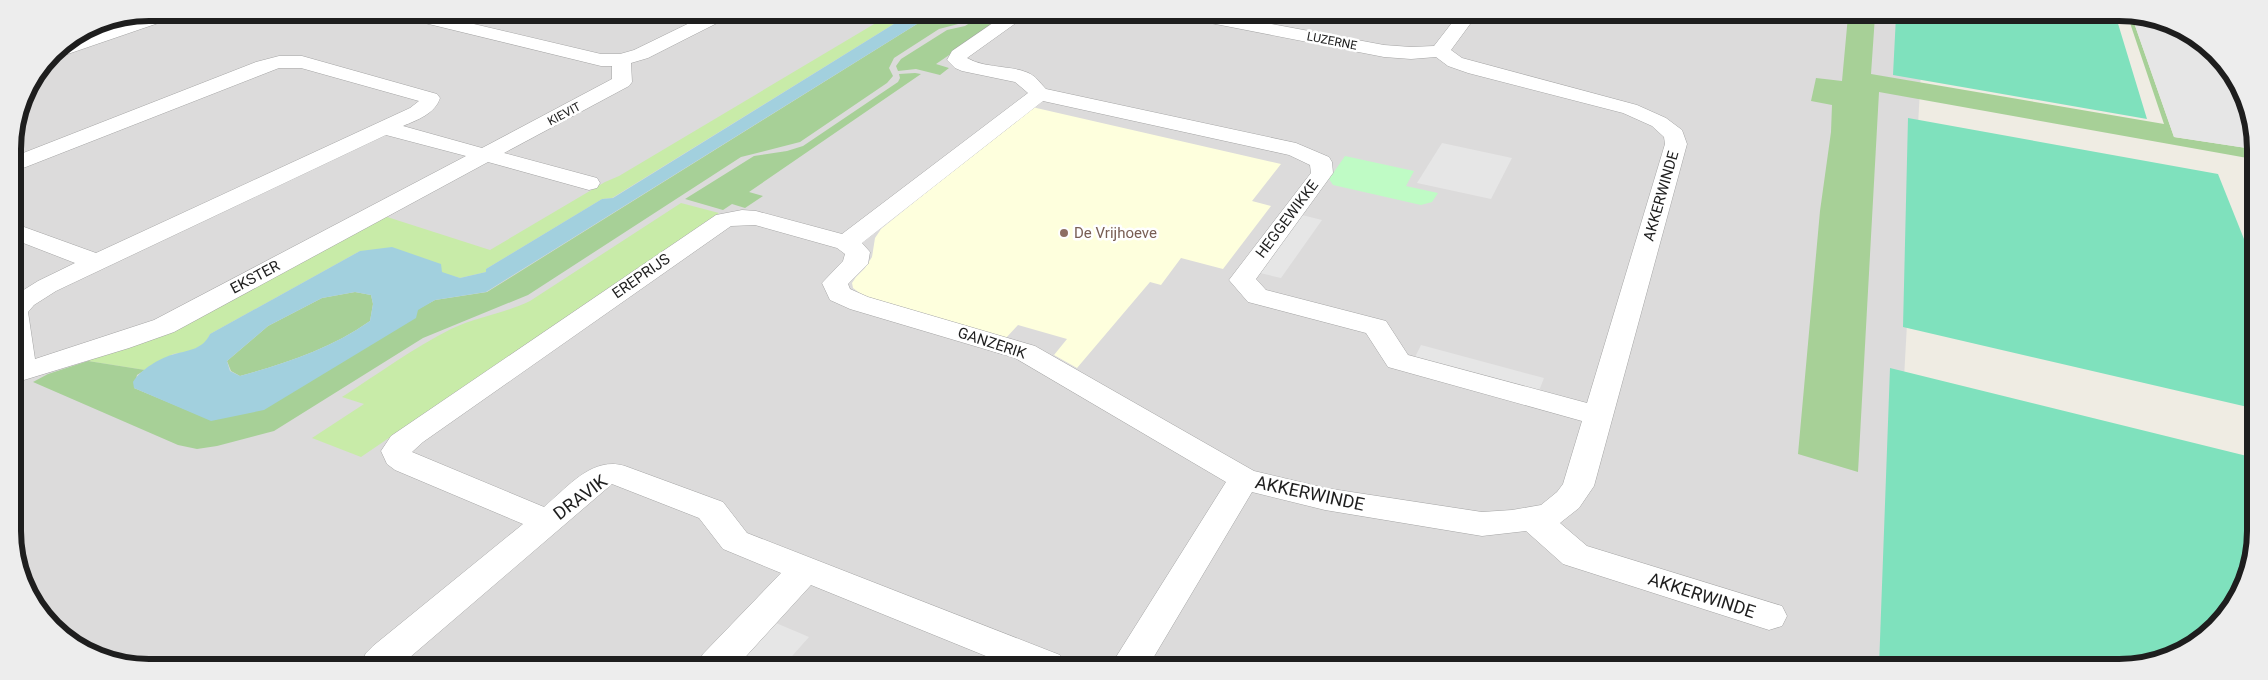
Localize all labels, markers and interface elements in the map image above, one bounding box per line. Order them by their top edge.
street label: LUZERNE [1306,29,1358,53]
street label: KIEVIT [545,99,583,129]
street label: AKKERWINDE [1640,148,1683,243]
street label: HEGGEWIKKE [1252,176,1322,262]
place label: De Vrijhoeve [1074,224,1157,242]
marker: De Vrijhoeve [1058,227,1070,239]
street label: EREPRIJS [609,250,673,302]
street label: EKSTER [227,256,283,298]
street label: GANZERIK [955,323,1029,363]
street label: DRAVIK [549,470,611,524]
street label: AKKERWINDE [1253,471,1367,515]
street label: AKKERWINDE [1646,568,1758,622]

